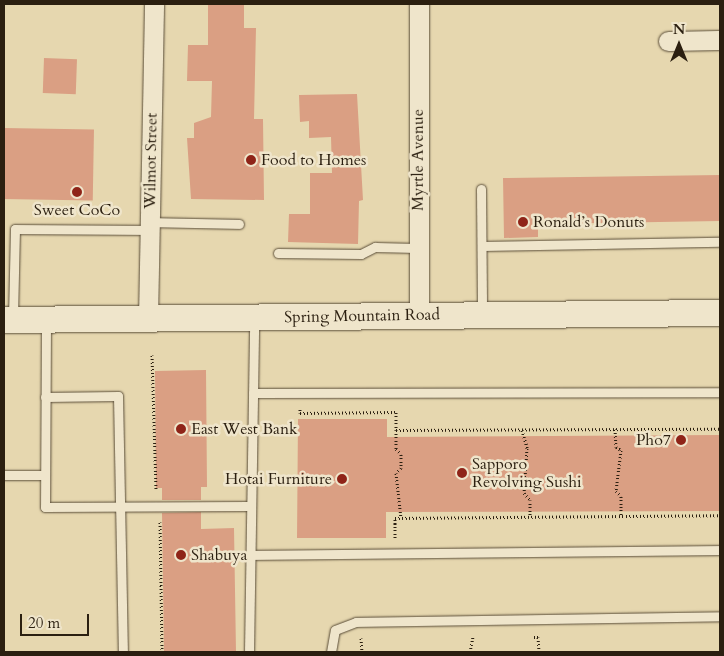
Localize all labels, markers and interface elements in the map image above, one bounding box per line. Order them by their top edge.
north arrow [654,20,704,70]
text: N [673,20,685,39]
street label: Myrtle Avenue [408,109,428,211]
street label: Wilmot Street [141,113,161,209]
place label: Food to Homes [261,150,366,170]
marker: Food to Homes [245,154,257,166]
marker: Sweet CoCo [71,186,83,198]
place label: Sweet CoCo [34,200,120,220]
place label: Ronald’s Donuts [533,212,644,232]
marker: Ronald’s Donuts [517,216,529,228]
street label: Spring Mountain Road [284,305,440,327]
place label: East West Bank [191,419,298,439]
marker: East West Bank [175,423,187,435]
place label: Pho7 [636,430,671,450]
marker: Pho7 [675,434,687,446]
place label: Sapporo Revolving Sushi [472,454,582,492]
marker: Sapporo Revolving Sushi [456,467,468,479]
place label: Hotai Furniture [225,469,332,489]
marker: Hotai Furniture [336,473,348,485]
place label: Shabuya [191,545,247,565]
marker: Shabuya [175,549,187,561]
scale bar [22,604,91,636]
text: 20 m [28,613,60,633]

